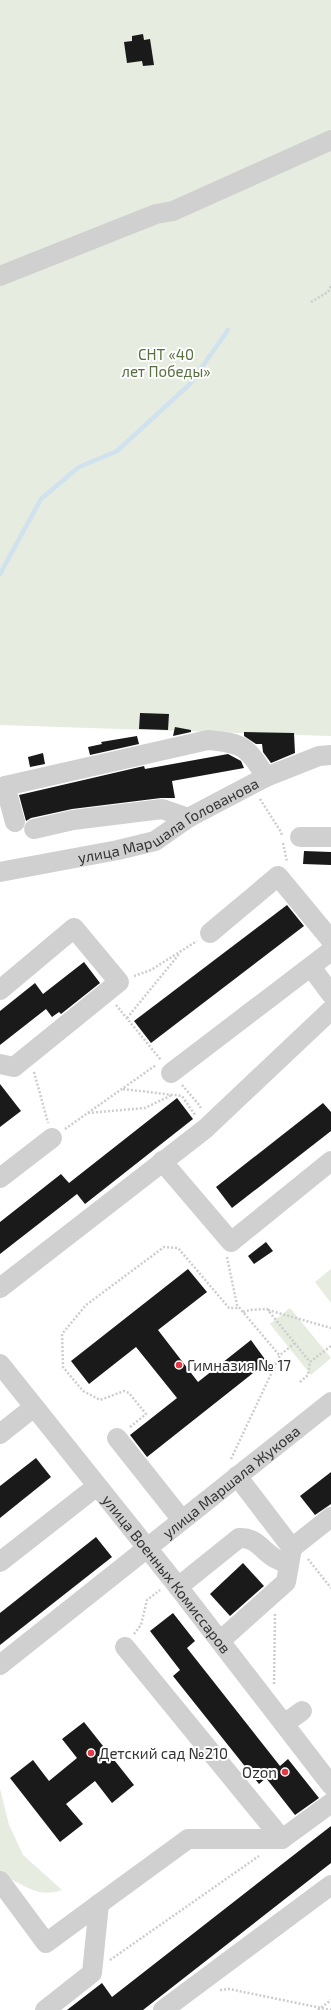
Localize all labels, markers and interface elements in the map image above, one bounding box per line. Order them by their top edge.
park label: СНТ «40 лет Победы» [121,345,211,380]
street label: улица Маршала Голованова [76,774,262,867]
place label: Гимназия № 17 [187,1356,291,1374]
marker: Гимназия № 17 [174,1360,184,1370]
street label: улица Маршала Жукова [159,1421,303,1542]
street label: улица Военных Комиссаров [98,1491,235,1657]
place label: Детский сад №210 [99,1744,228,1762]
marker: Детский сад №210 [86,1748,96,1758]
place label: Ozon [242,1763,277,1781]
marker: Ozon [280,1767,290,1777]

